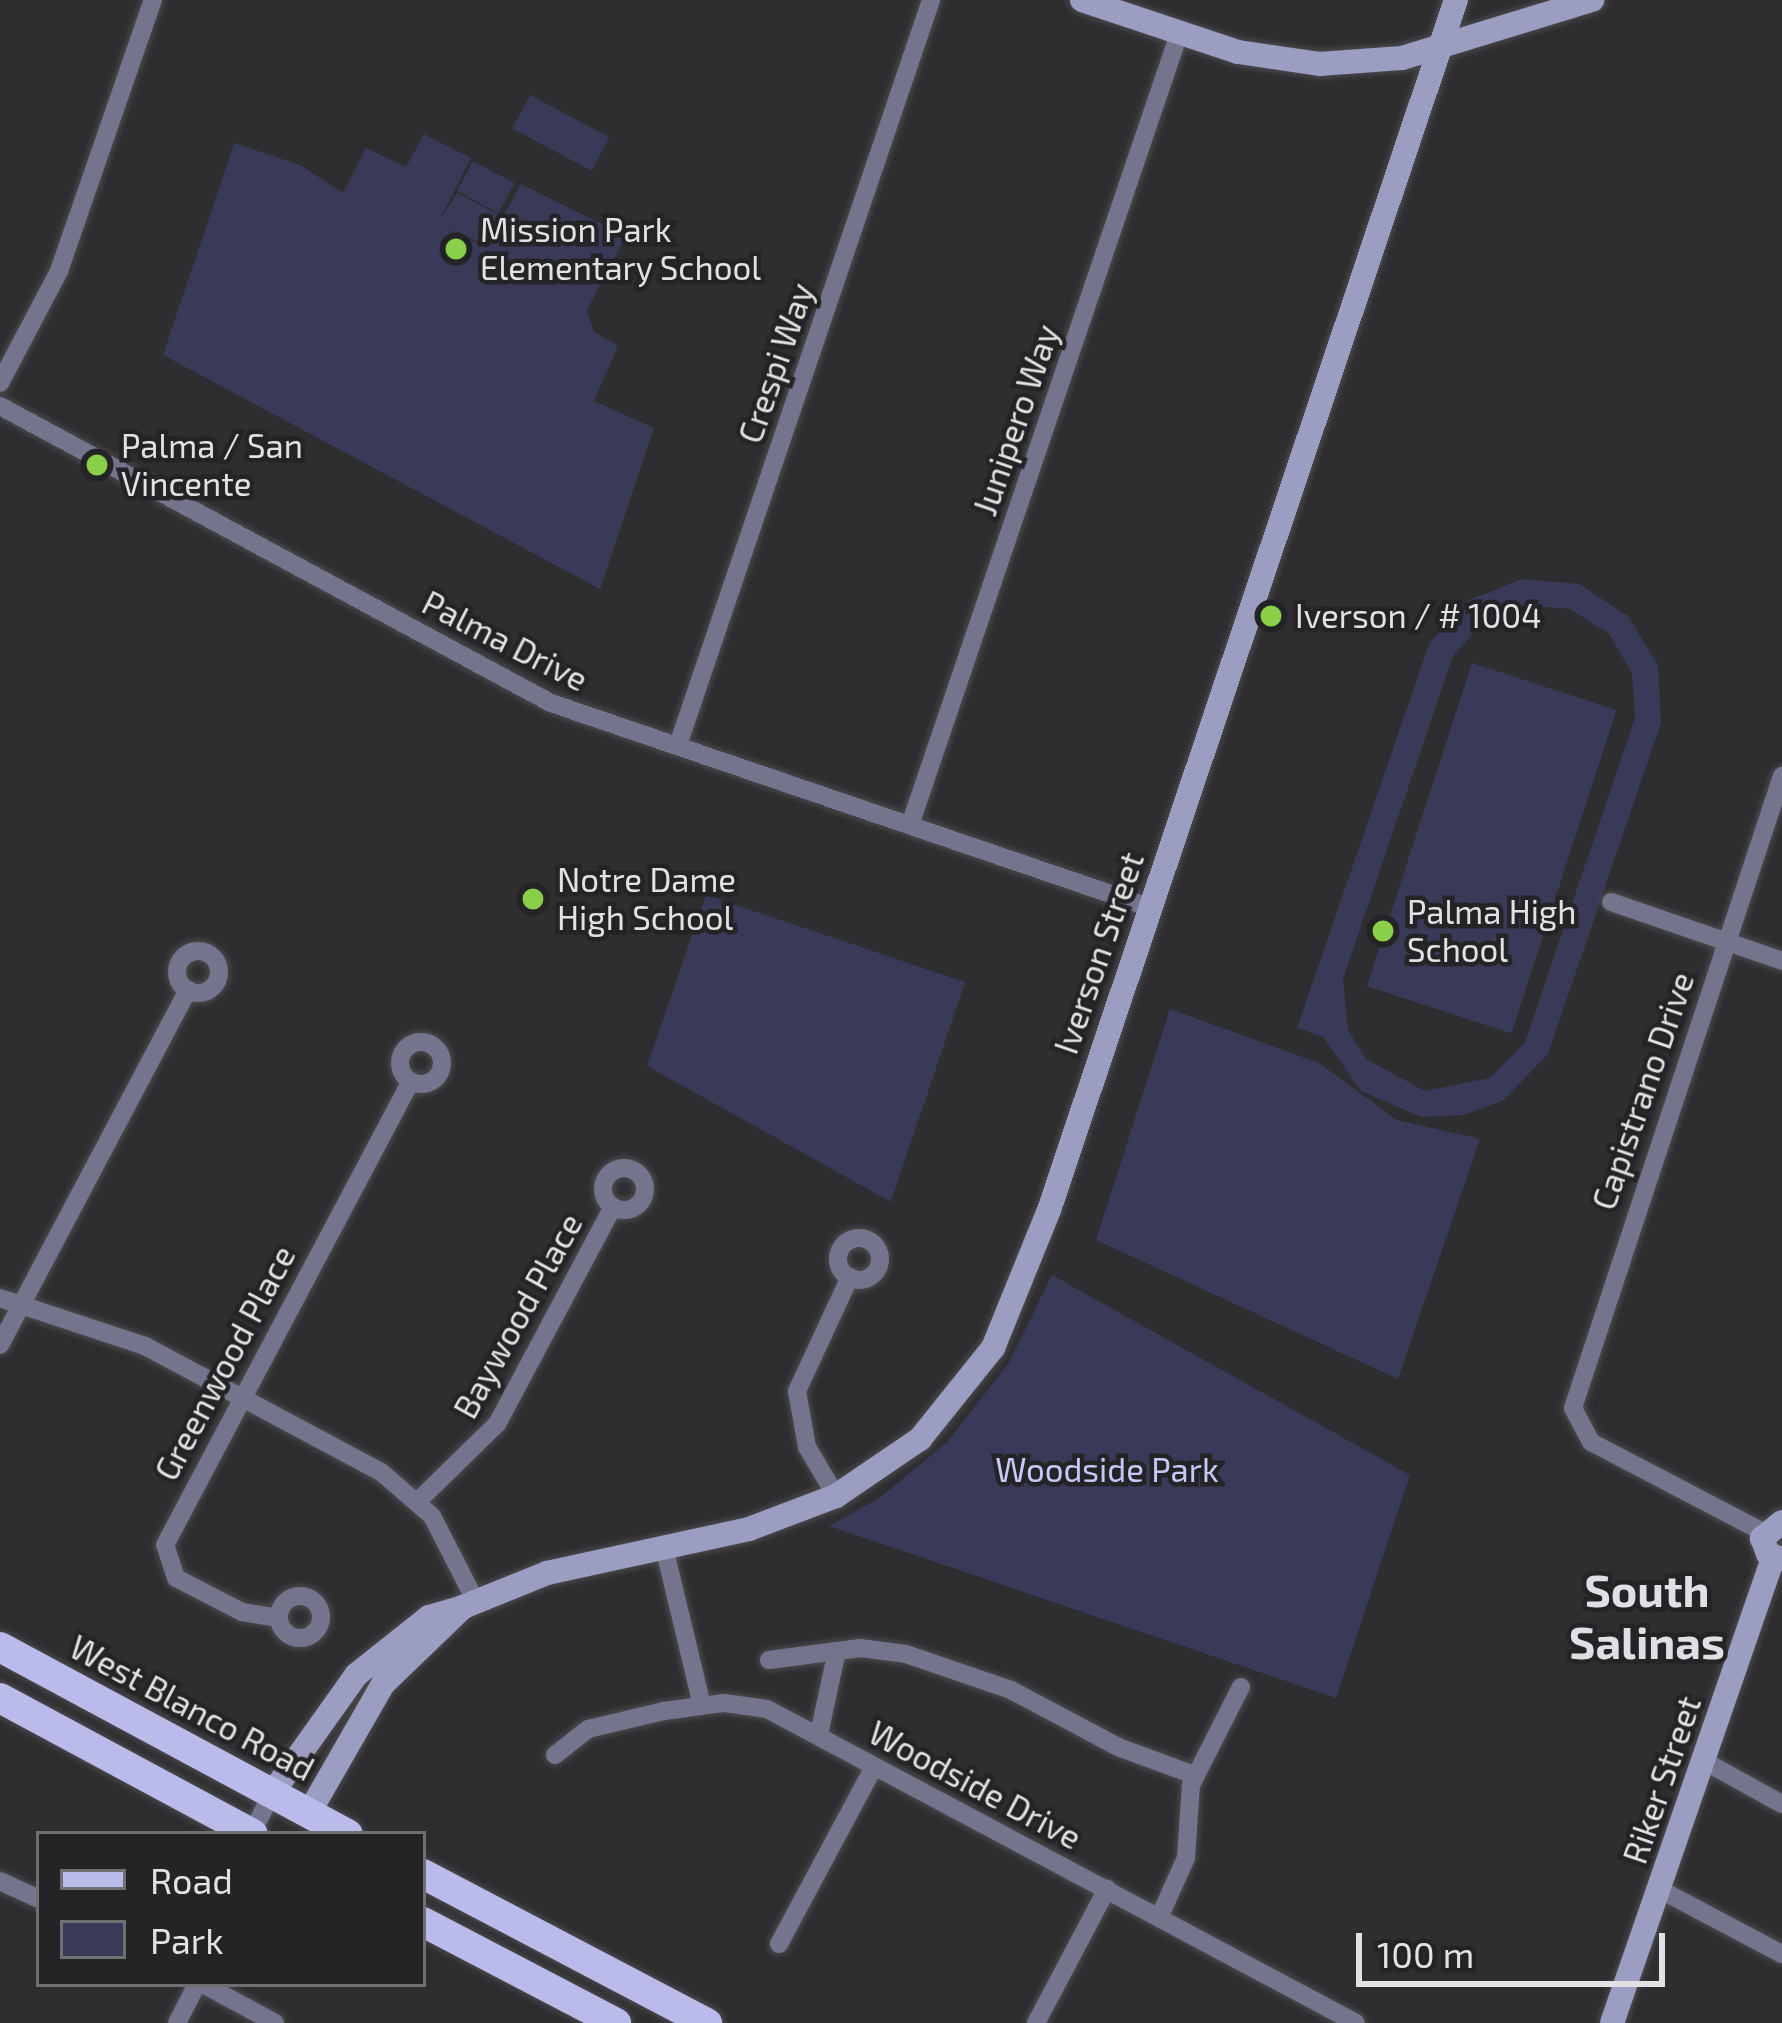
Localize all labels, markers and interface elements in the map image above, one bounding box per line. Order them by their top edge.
place label: Mission Park Elementary School [480,210,762,288]
marker: Mission Park Elementary School [443,236,469,262]
street label: Crespi Way [730,277,822,449]
street label: Junipero Way [965,319,1067,521]
place label: Palma / San Vincente [121,426,303,504]
marker: Palma / San Vincente [84,452,110,478]
street label: Palma Drive [416,583,594,699]
place label: Iverson / # 1004 [1295,596,1542,636]
marker: Iverson / # 1004 [1258,603,1284,629]
street label: Iverson Street [1046,847,1152,1059]
place label: Notre Dame High School [557,860,736,938]
marker: Notre Dame High School [520,886,546,912]
place label: Palma High School [1407,892,1576,970]
marker: Palma High School [1370,918,1396,944]
street label: Capistrano Drive [1584,967,1702,1215]
street label: Baywood Place [445,1207,591,1425]
street label: Greenwood Place [146,1239,304,1487]
park label: Woodside Park [995,1450,1219,1490]
district label: South Salinas [1569,1563,1725,1669]
street label: West Blanco Road [63,1627,321,1789]
street label: Riker Street [1615,1691,1709,1869]
street label: Woodside Drive [862,1713,1088,1857]
legend [36,1831,426,1987]
text: Road [150,1858,233,1901]
scale bar [1362,1909,1671,1983]
text: Park [150,1918,224,1961]
text: 100 m [1377,1932,1474,1975]

